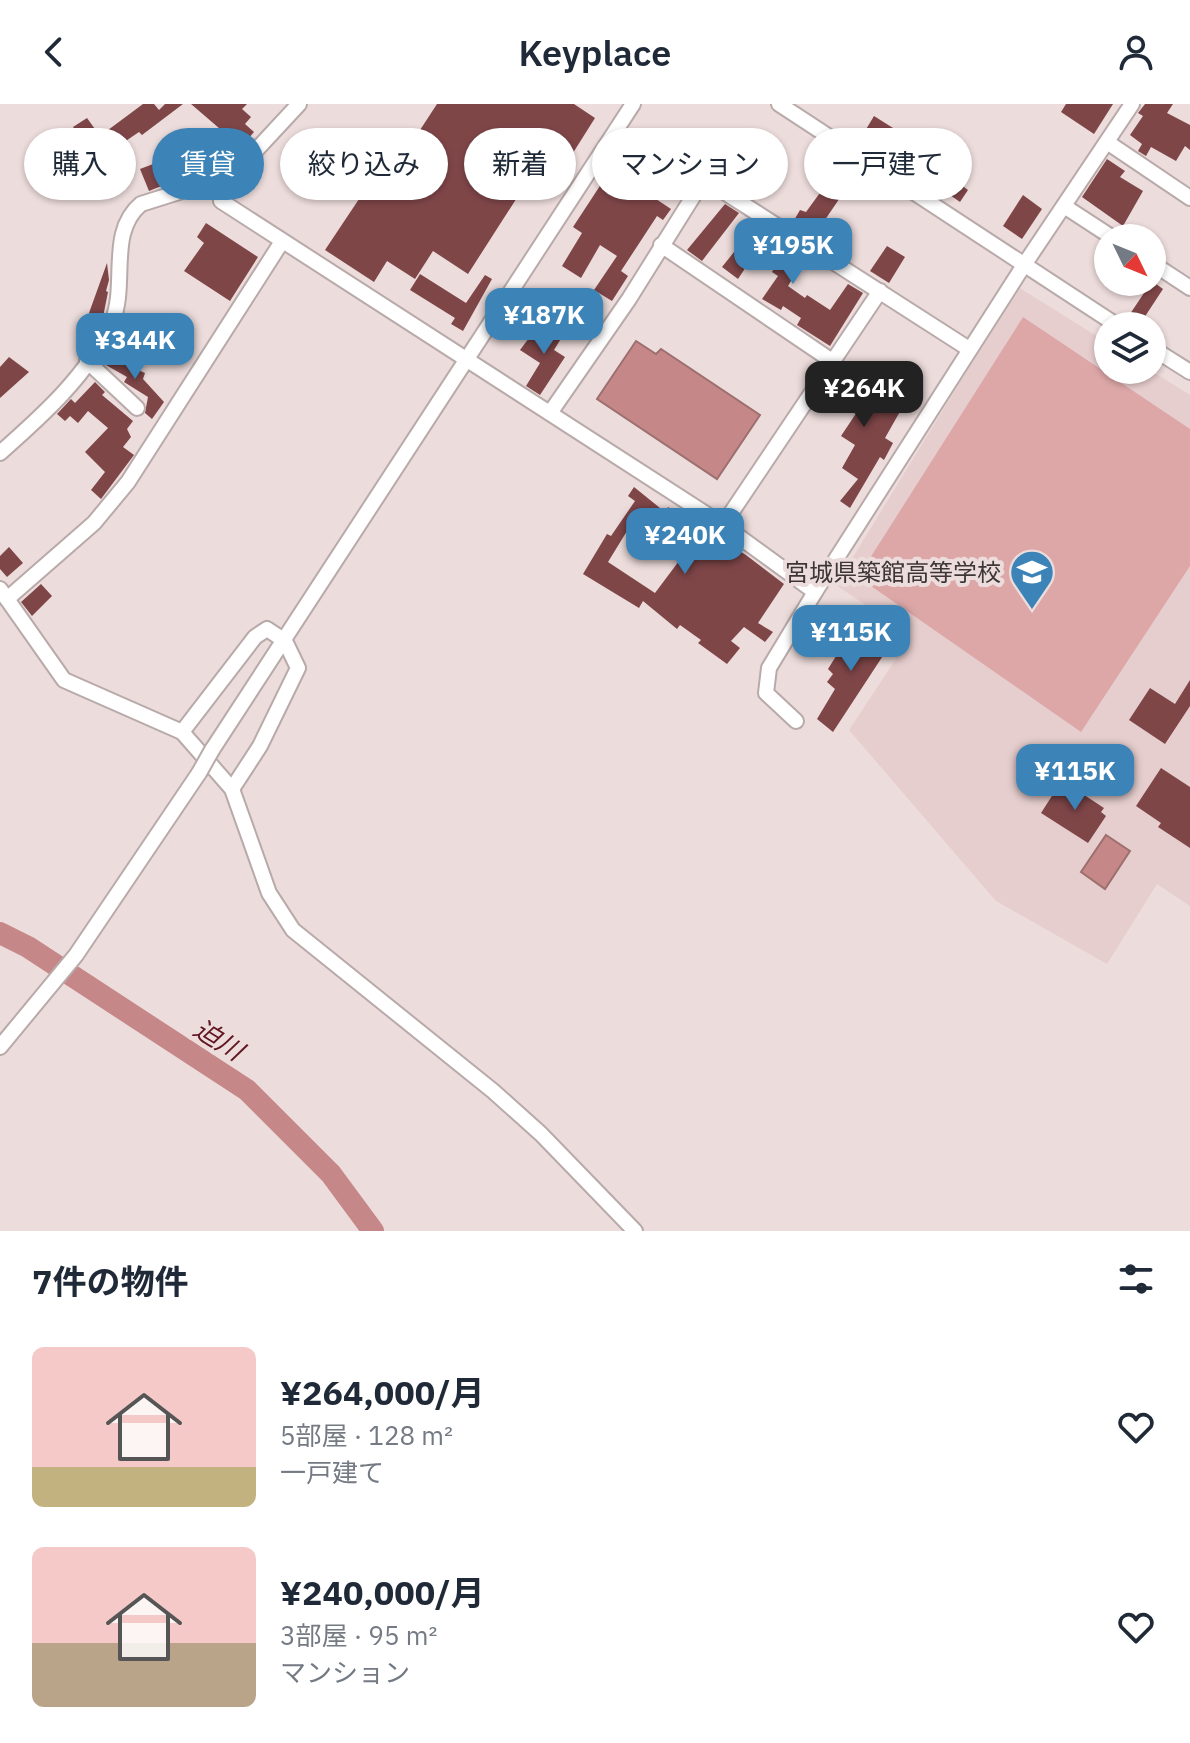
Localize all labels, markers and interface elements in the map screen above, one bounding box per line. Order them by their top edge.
text: Keyplace [519,29,671,76]
icon: back [32,30,76,74]
icon: person [1114,30,1158,74]
chip: 購入 [24,128,136,200]
chip: 賃貸 [152,128,264,200]
chip: 絞り込み [280,128,448,200]
chip: 新着 [464,128,576,200]
chip: マンション [592,128,788,200]
chip: 一戸建て [804,128,972,200]
pin: ¥195K [737,218,849,286]
north arrow [1094,224,1166,296]
map controls [1094,224,1166,384]
text: ¥195K [752,227,834,261]
pin: ¥187K [488,288,600,356]
text: ¥187K [503,297,585,331]
button: layers [1094,312,1166,384]
pin: ¥344K [79,313,191,381]
text: ¥344K [94,322,176,356]
pin: ¥264K [808,361,920,429]
text: ¥264K [823,370,905,404]
pin: ¥240K [629,508,741,576]
text: ¥240K [644,517,726,551]
school or university icon: 宮城県築館高等学校 [1008,548,1056,611]
place label: 宮城県築館高等学校 [785,556,1001,588]
pin: ¥115K [795,605,907,673]
text: ¥115K [810,614,892,648]
pin: ¥115K [1019,744,1131,812]
text: ¥115K [1034,753,1116,787]
water label: 迫川 [188,1011,253,1069]
icon: filters [1114,1257,1158,1301]
text: 7件の物件 [32,1259,188,1303]
text: ¥264,000/月 [280,1370,485,1414]
icon: home [96,1379,192,1475]
icon: heart [1114,1405,1158,1449]
text: 5部屋 · 128 m² [280,1418,453,1452]
text: 一戸建て [280,1455,384,1489]
text: ¥240,000/月 [280,1570,485,1614]
icon: home [96,1579,192,1675]
icon: heart [1114,1605,1158,1649]
text: 3部屋 · 95 m² [280,1618,437,1652]
text: マンション [280,1655,410,1689]

